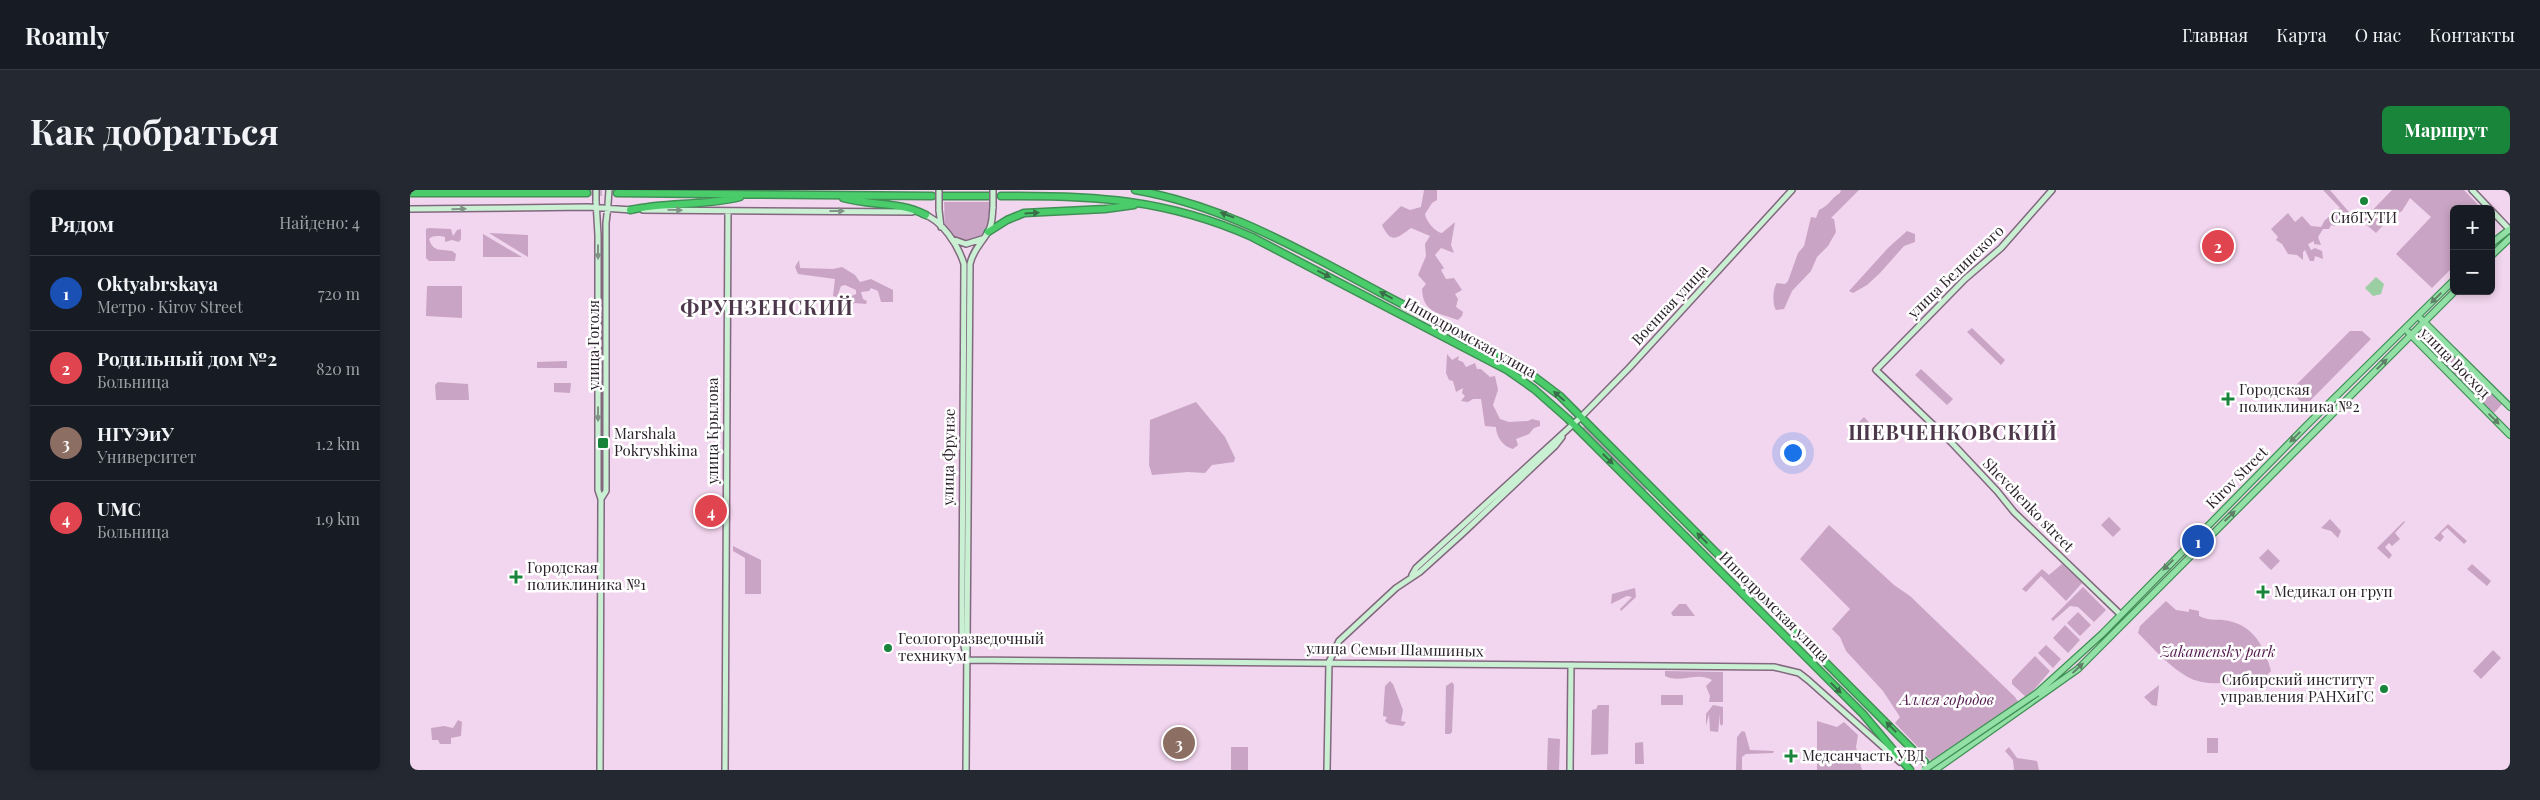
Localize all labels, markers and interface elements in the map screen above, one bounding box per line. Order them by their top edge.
text: Roamly [25,19,109,51]
text: Главная [2182,23,2248,47]
text: Карта [2276,23,2327,47]
text: О нас [2355,23,2401,47]
text: Контакты [2429,23,2515,47]
button: Маршрут [2382,106,2510,154]
text: Как добраться [30,107,279,154]
marker: СибГУТИ [2358,195,2370,207]
one-way arrow [451,204,467,212]
map controls [2450,205,2495,295]
button: + [2450,205,2495,250]
one-way arrow [667,207,683,215]
one-way arrow [829,207,845,215]
place label: СибГУТИ [2331,207,2398,227]
one-way arrow [1025,208,1041,216]
text: Рядом [50,209,114,237]
one-way arrow [1219,211,1234,219]
text: Найдено: 4 [279,212,360,233]
street label: улица Белинского [1902,220,2008,323]
pin: 2 [2202,227,2234,265]
one-way arrow [594,244,602,260]
button: − [2450,250,2495,295]
street label: Военная улица [1627,259,1712,349]
text: Oktyabrskaya [97,270,218,296]
one-way arrow [1317,270,1331,278]
text: 1 [63,283,69,304]
text: 720 m [318,283,360,304]
one-way arrow [1378,291,1393,299]
street label: Ипподромская улица [1401,292,1541,382]
one-way arrow [2430,292,2442,304]
district label: ФРУНЗЕНСКИЙ [680,293,854,320]
text: Метро · Kirov Street [97,296,243,317]
street label: улица Гоголя [583,300,603,391]
street label: улица Восход [2415,322,2495,402]
text: Родильный дом №2 [97,345,277,371]
text: 2 [62,358,70,379]
text: 820 m [316,358,360,379]
one-way arrow [2376,358,2388,370]
text: Больница [97,371,169,392]
street label: улица Крылова [702,377,722,485]
place label: Городская поликлиника №2 [2239,379,2360,416]
one-way arrow [1554,390,1566,402]
marker: Городская поликлиника №2 [2221,392,2235,406]
one-way arrow [594,407,602,423]
street label: улица Фрунзе [937,408,959,507]
one-way arrow [2487,413,2499,425]
district label: ШЕВЧЕНКОВСКИЙ [1848,418,2058,445]
text: НГУЭиУ [97,420,174,446]
place label: Marshala Pokryshkina [614,423,698,460]
one-way arrow [2289,431,2301,443]
text: 3 [62,433,70,454]
text: 1.2 km [316,433,360,454]
marker: Marshala Pokryshkina [596,436,610,450]
your location [1780,440,1806,466]
street label: Kirov Street [2201,442,2272,513]
text: Университет [97,446,196,467]
one-way arrow [1602,453,1614,465]
street label: Shevchenko street [1979,453,2079,556]
pin: 4 [695,492,727,530]
text: UMC [97,495,141,521]
text: 4 [62,508,70,529]
text: 1.9 km [315,508,360,529]
one-way arrow [2224,510,2236,522]
text: Больница [97,521,169,542]
pin: 1 [2182,522,2214,560]
one-way arrow [1696,532,1708,544]
street label: Ипподромская улица [1715,547,1835,666]
place label: Городская поликлиника №1 [527,557,646,594]
one-way arrow [2163,559,2175,571]
marker: Городская поликлиника №1 [509,570,523,584]
place label: Медикал он груп [2274,581,2393,601]
marker: Медикал он груп [2256,585,2270,599]
place label: Геологоразведочный техникум [898,628,1044,665]
street label: улица Семьи Шамшиных [1305,637,1484,661]
park label: Zakamensky park [2160,641,2276,661]
marker: Геологоразведочный техникум [882,642,894,654]
one-way arrow [2072,662,2084,674]
place label: Сибирский институт управления РАНХиГС [2220,669,2374,706]
one-way arrow [1830,681,1842,693]
marker: Сибирский институт управления РАНХиГС [2378,683,2390,695]
park label: Аллея городов [1898,689,1994,709]
one-way arrow [1885,722,1897,734]
pin: 3 [1163,724,1195,762]
place label: Медсанчасть УВД [1802,745,1925,765]
marker: Медсанчасть УВД [1784,749,1798,763]

